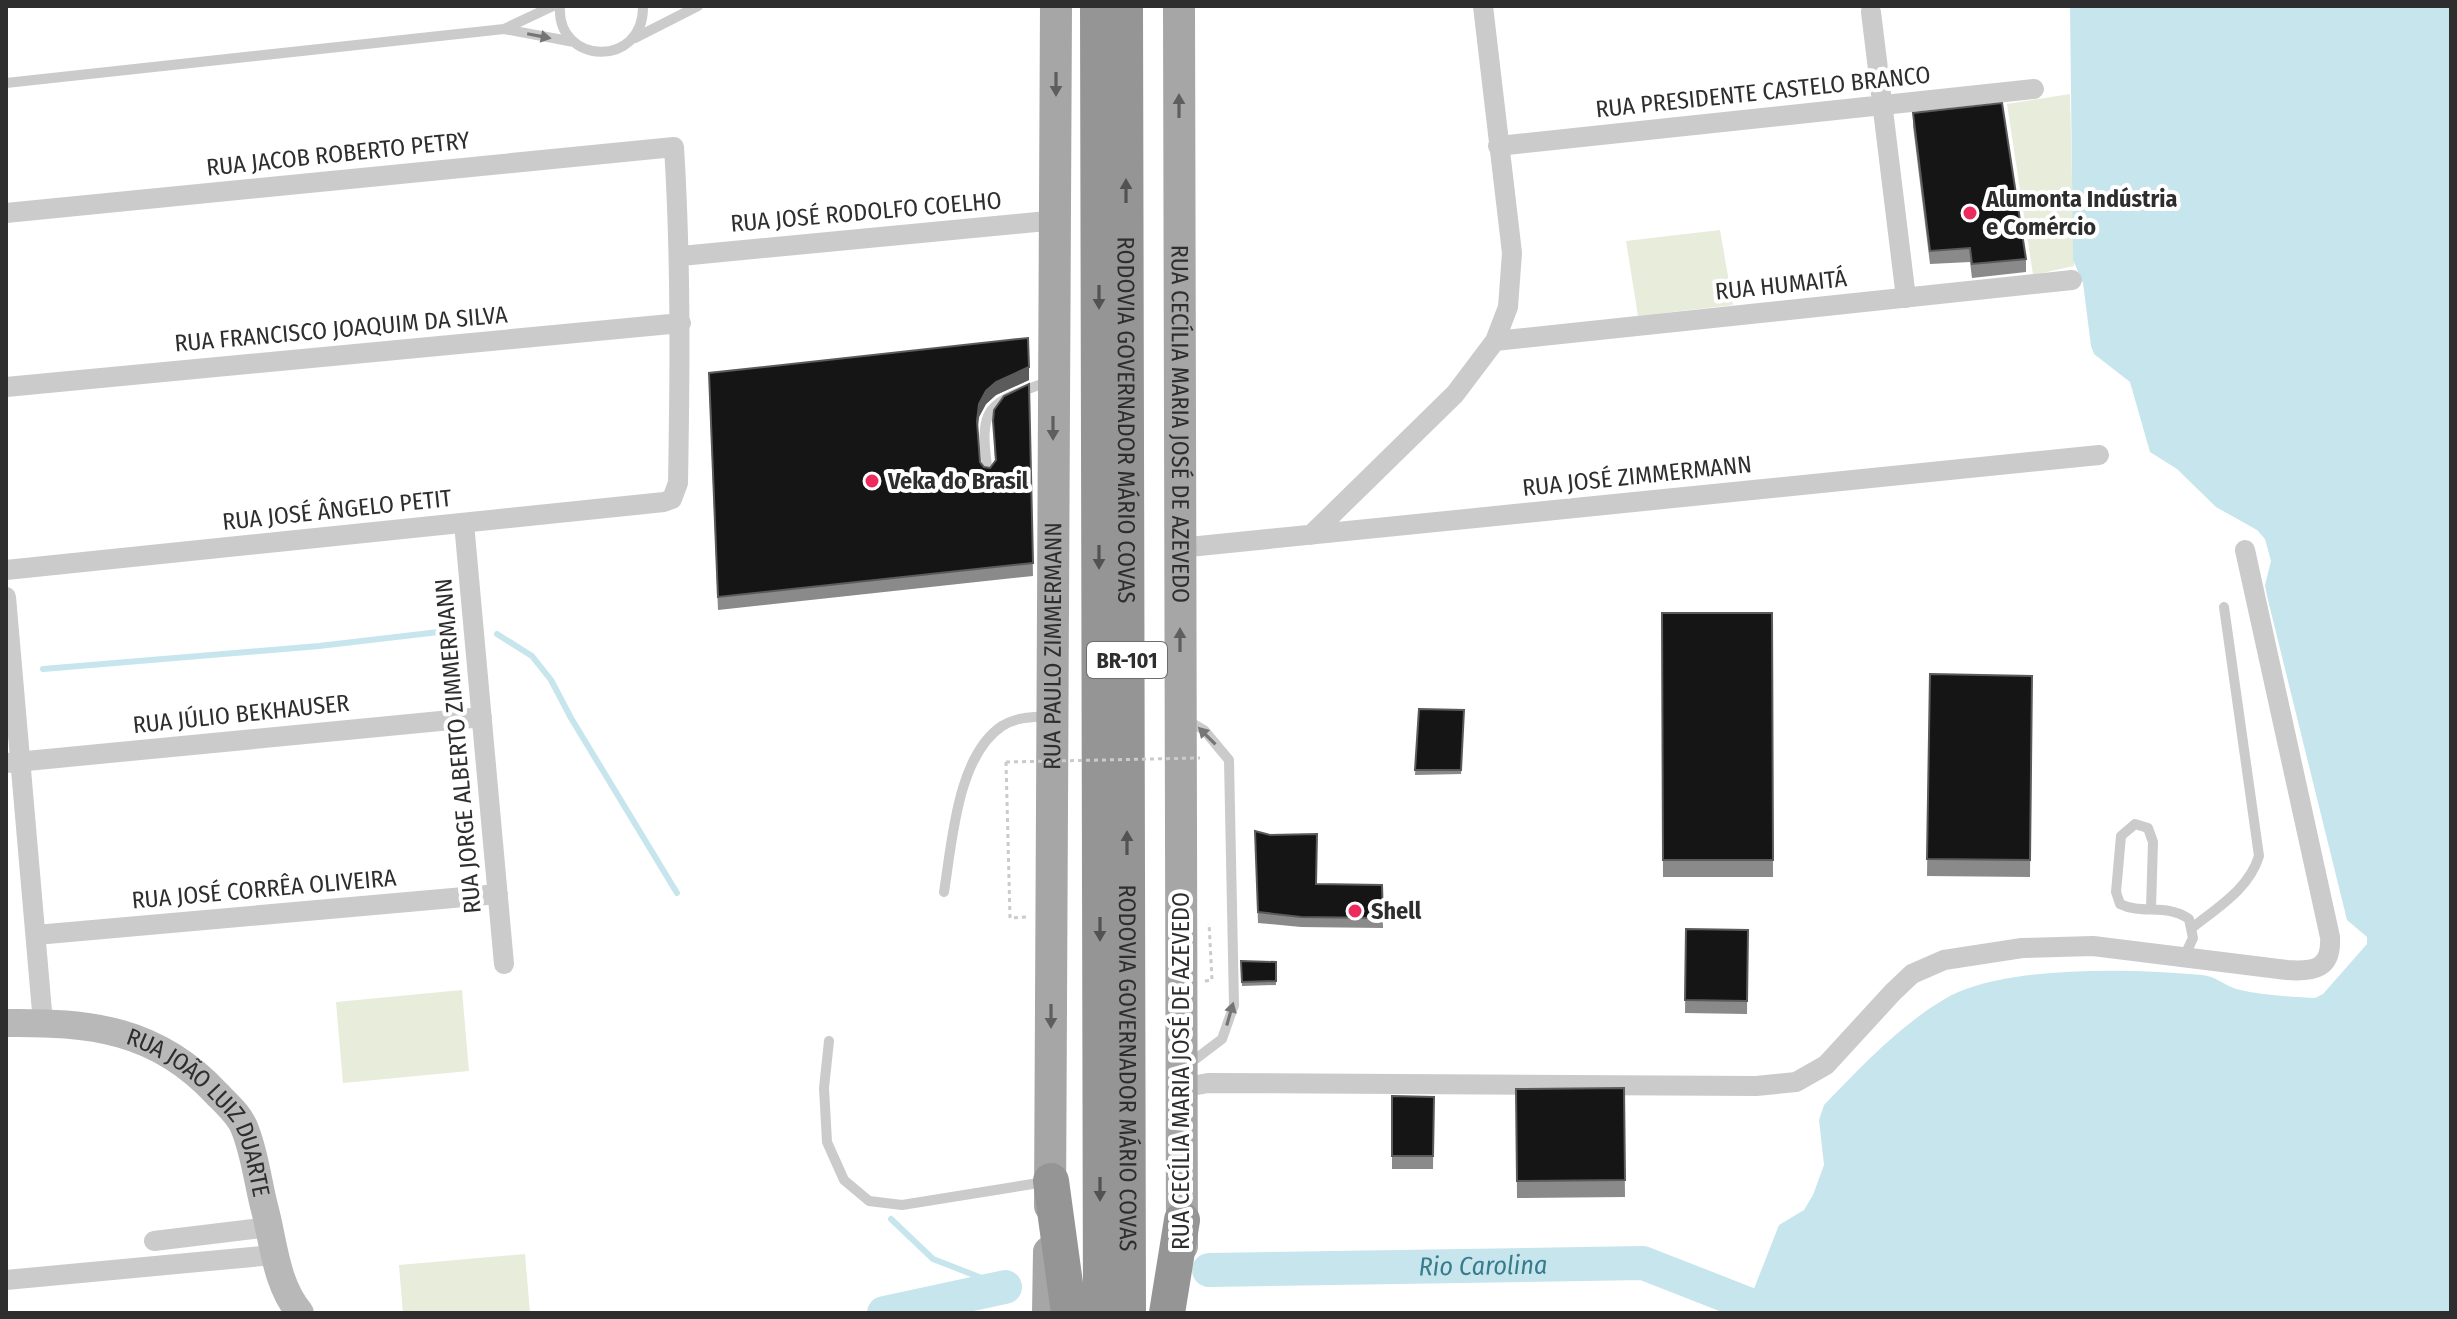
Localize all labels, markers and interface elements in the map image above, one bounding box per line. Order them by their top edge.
one-way arrow [527,30,552,42]
street label: RUA PRESIDENTE CASTELO BRANCO [1594,60,1932,124]
one-way arrow [1050,72,1062,97]
one-way arrow [1173,93,1185,118]
street label: RUA JACOB ROBERTO PETRY [205,126,471,182]
one-way arrow [1119,178,1132,203]
street label: RUA JOSÉ RODOLFO COELHO [729,185,1003,238]
place label: Alumonta Indústria e Comércio [1985,185,2177,241]
marker: Alumonta Indústria e Comércio [1961,204,1979,222]
street label: RODOVIA GOVERNADOR MÁRIO COVAS [1112,237,1141,603]
street label: RUA CECÍLIA MARIA JOSÉ DE AZEVEDO [1166,245,1195,603]
street label: RUA HUMAITÁ [1714,263,1849,306]
one-way arrow [1093,285,1105,310]
street label: RUA FRANCISCO JOAQUIM DA SILVA [173,300,509,358]
one-way arrow [1047,416,1059,441]
street label: RUA JOSÉ ZIMMERMANN [1521,449,1753,502]
place label: Veka do Brasil [887,467,1029,495]
marker: Veka do Brasil [863,472,881,490]
street label: RUA JOSÉ ÂNGELO PETIT [221,483,453,536]
street label: RUA PAULO ZIMMERMANN [1038,522,1067,770]
one-way arrow [1093,545,1105,570]
street label: RUA JORGE ALBERTO ZIMMERMANN [429,577,487,915]
one-way arrow [1174,627,1186,652]
road number: BR-101 [1087,642,1167,678]
street label: RUA JÚLIO BEKHAUSER [131,688,351,739]
one-way arrow [1198,727,1217,745]
one-way arrow [1121,830,1133,855]
street label: RUA JOSÉ CORRÊA OLIVEIRA [130,862,398,915]
street label: RODOVIA GOVERNADOR MÁRIO COVAS [1113,885,1143,1251]
street label: RUA CECÍLIA MARIA JOSÉ DE AZEVEDO [1166,892,1195,1250]
place label: Shell [1371,897,1422,925]
marker: Shell [1346,902,1364,920]
one-way arrow [1094,917,1106,942]
one-way arrow [1225,1002,1237,1027]
one-way arrow [1045,1004,1057,1029]
street label: RUA JOÃO LUIZ DUARTE [123,1023,275,1199]
one-way arrow [1094,1177,1106,1202]
water label: Rio Carolina [1418,1250,1548,1283]

